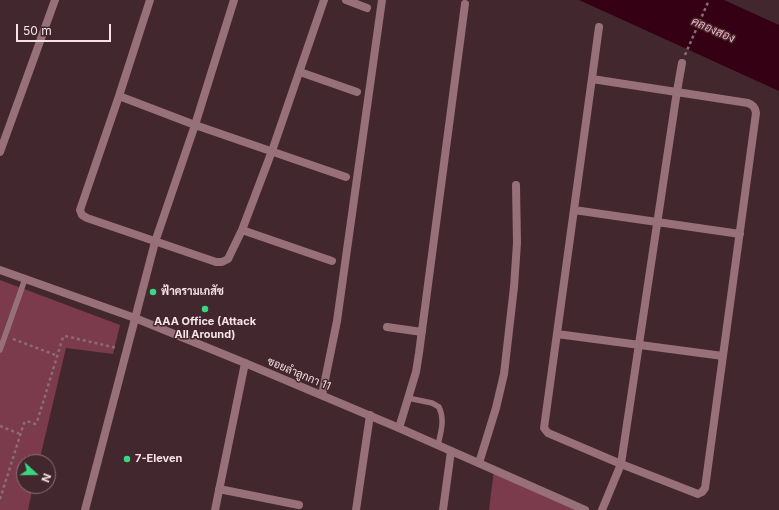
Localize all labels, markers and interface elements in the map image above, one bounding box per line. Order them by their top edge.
water label: คลองสอง [689,14,737,46]
scale bar [18,16,113,42]
text: 50 m [23,23,52,38]
place label: ฟ้าครามเภสัช [161,285,224,299]
marker: ฟ้าครามเภสัช [148,287,158,297]
marker: AAA Office (Attack All Around) [200,304,210,314]
place label: AAA Office (Attack All Around) [154,315,256,341]
street label: ซอยลำลูกกา 11 [265,355,333,393]
place label: 7-Eleven [135,452,182,466]
north arrow [16,454,56,494]
marker: 7-Eleven [122,454,132,464]
text: N [38,472,54,484]

